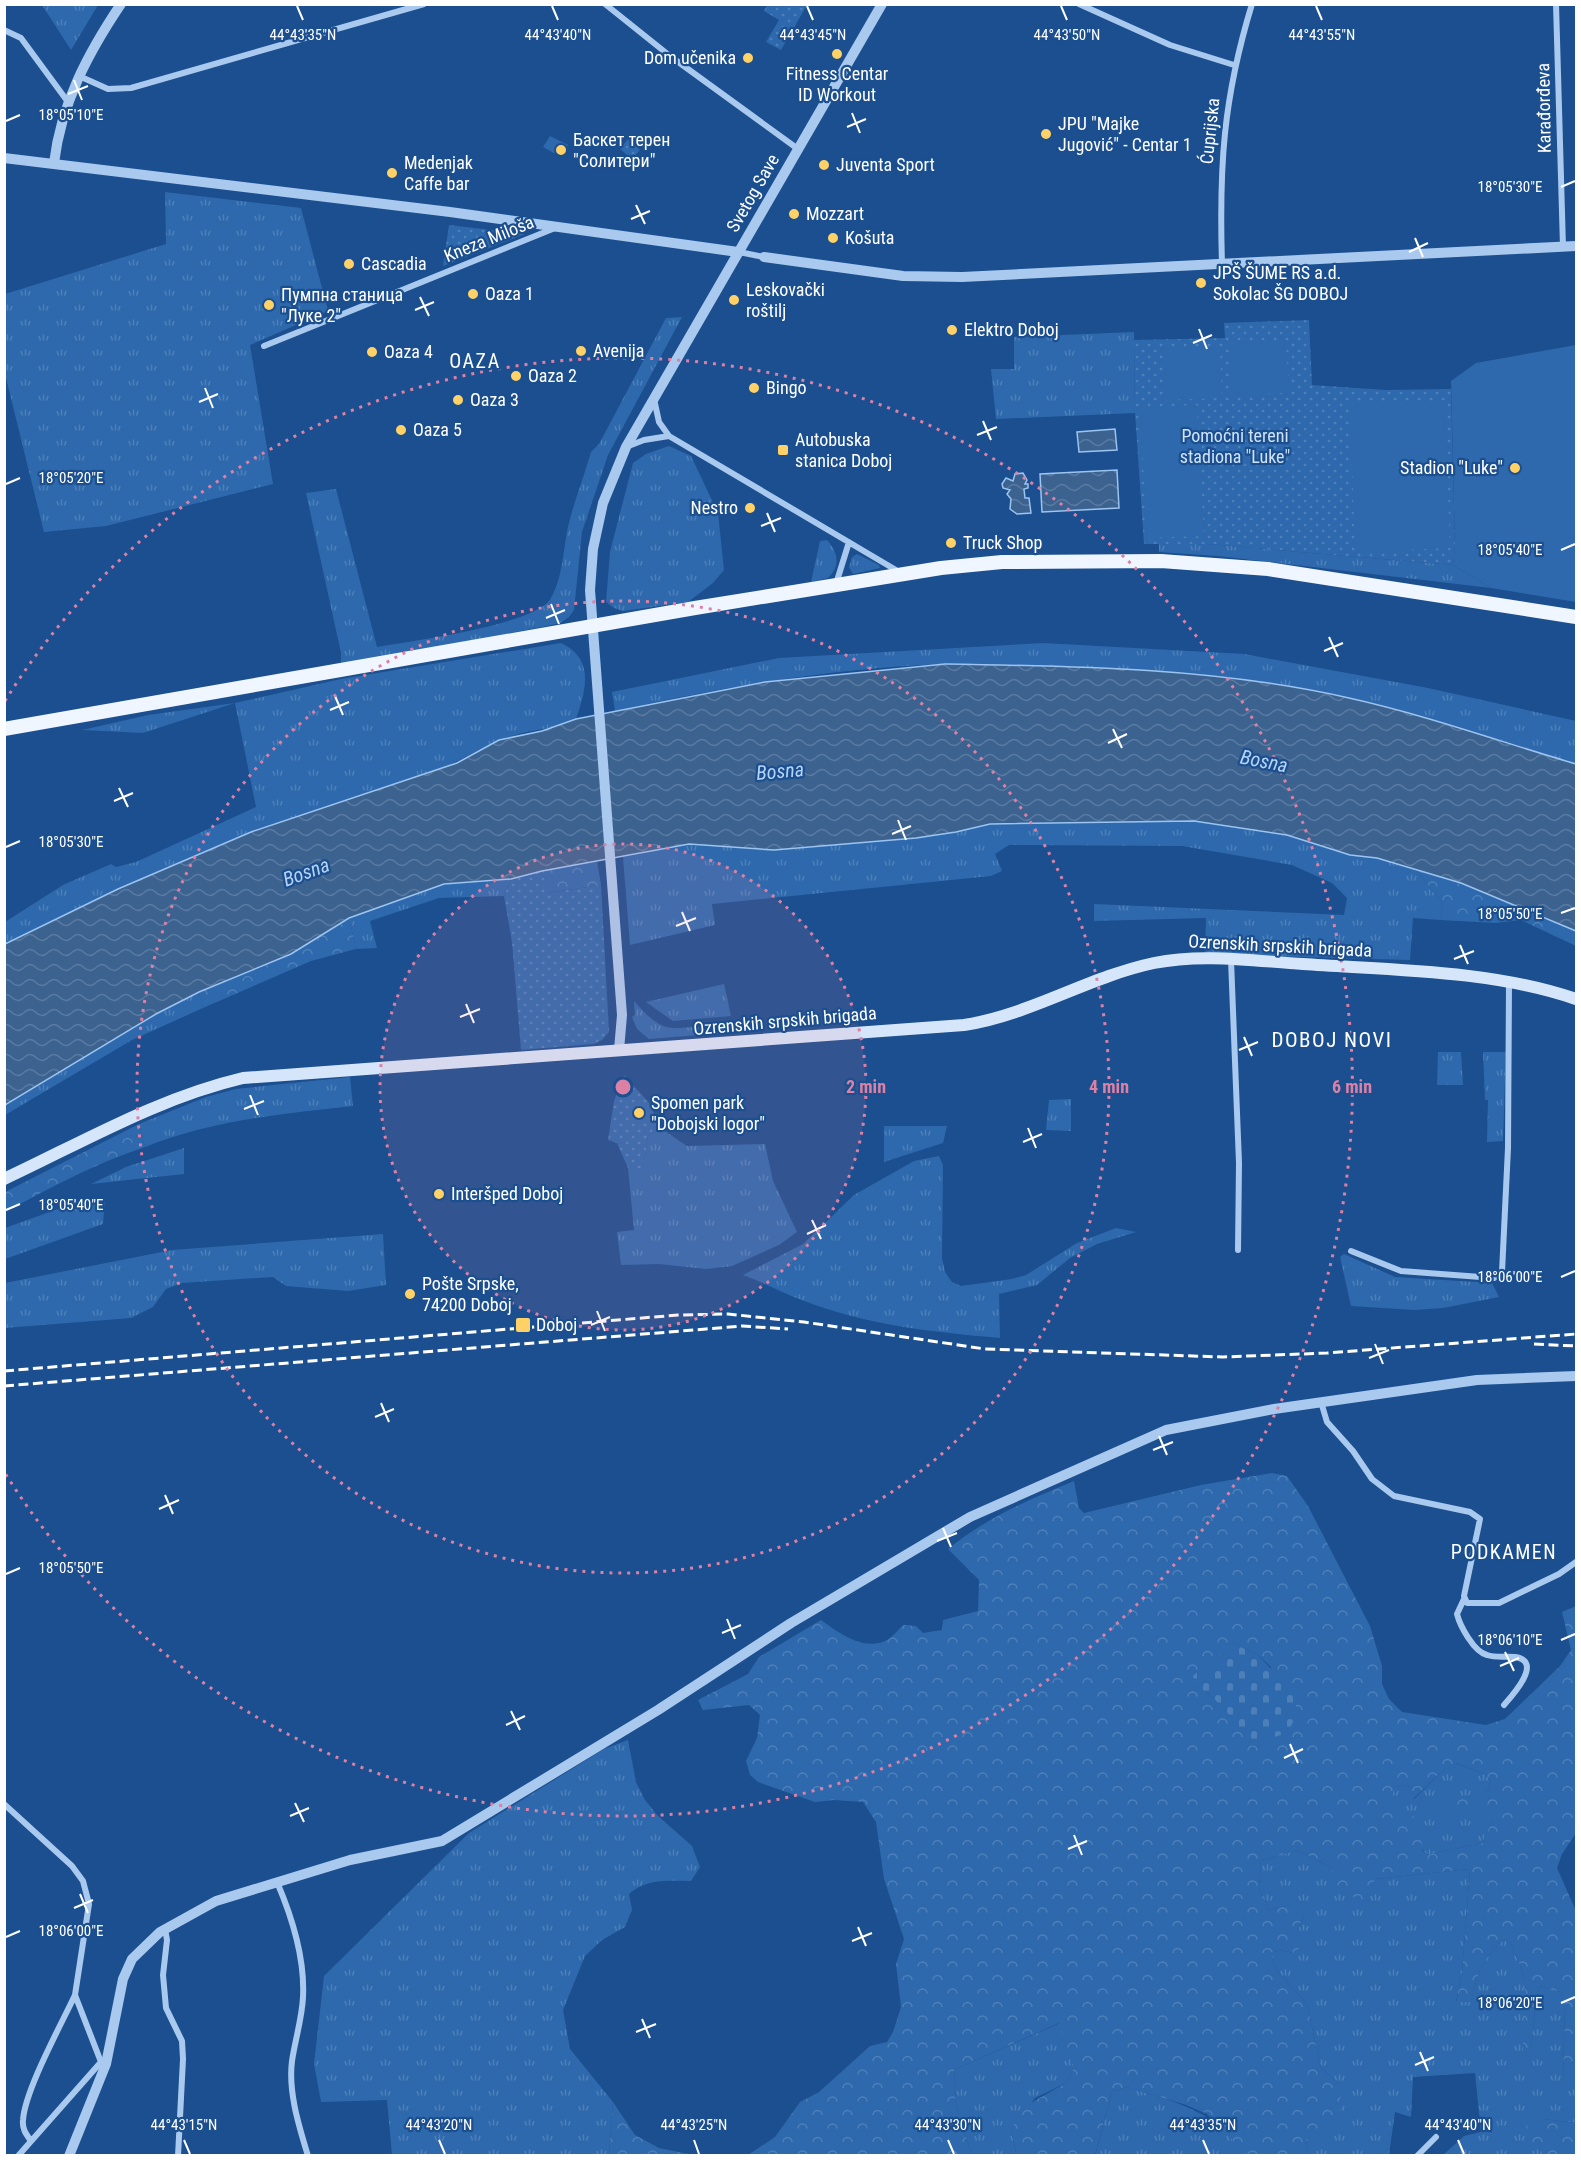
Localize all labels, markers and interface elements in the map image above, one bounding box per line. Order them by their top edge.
text: 44°43'35"N [270,26,336,44]
text: 44°43'40"N [525,26,591,44]
text: 44°43'45"N [780,26,846,44]
text: 44°43'50"N [1034,26,1100,44]
text: 44°43'55"N [1289,26,1355,44]
place label: Dom učenika [644,47,736,68]
marker: Fitness Centar ID Workout [830,47,844,61]
marker: Dom učenika [741,51,755,65]
place label: Fitness Centar ID Workout [786,63,889,105]
street label: Karađorđeva [1532,63,1555,153]
street label: Ćuprijska [1196,97,1223,165]
text: 18°05'10"E [39,106,103,124]
place label: JPU "Majke Jugović" - Centar 1 [1058,113,1192,155]
marker: JPU "Majke Jugović" - Centar 1 [1039,127,1053,141]
place label: Баскет терен "Солитери" [573,129,670,171]
marker: Баскет терен "Солитери" [554,143,568,157]
street label: Svetog Save [722,150,783,235]
place label: Medenjak Caffe bar [404,152,473,194]
place label: Juventa Sport [836,154,935,175]
marker: Juventa Sport [817,158,831,172]
marker: Medenjak Caffe bar [385,166,399,180]
text: 18°05'30"E [1478,178,1542,196]
place label: Mozzart [806,203,864,224]
marker: Mozzart [787,207,801,221]
street label: Kneza Miloša [441,211,537,266]
place label: Košuta [845,227,894,248]
marker: Košuta [826,231,840,245]
place label: Cascadia [361,253,427,274]
marker: Cascadia [342,257,356,271]
place label: JPŠ ŠUME RS a.d. Sokolac ŠG DOBOJ [1213,262,1348,304]
marker: JPŠ ŠUME RS a.d. Sokolac ŠG DOBOJ [1194,276,1208,290]
place label: Leskovački roštilj [746,279,825,321]
place label: Oaza 1 [485,283,534,304]
place label: Пумпна станица "Луке 2" [281,284,403,326]
marker: Oaza 1 [466,287,480,301]
marker: Leskovački roštilj [727,293,741,307]
marker: Пумпна станица "Луке 2" [262,298,276,312]
place label: Elektro Doboj [964,319,1059,340]
marker: Elektro Doboj [945,323,959,337]
place label: Avenija [593,340,644,361]
place label: Oaza 4 [384,341,433,362]
marker: Avenija [574,344,588,358]
marker: Oaza 4 [365,345,379,359]
district label: OAZA [449,349,501,373]
place label: Oaza 2 [528,365,577,386]
marker: Oaza 2 [509,369,523,383]
place label: Bingo [766,377,807,398]
marker: Bingo [747,381,761,395]
place label: Oaza 3 [470,389,519,410]
marker: Oaza 3 [451,393,465,407]
place label: Oaza 5 [413,419,462,440]
marker: Oaza 5 [394,423,408,437]
park label: Pomoćni tereni stadiona "Luke" [1180,425,1290,467]
place label: Autobuska stanica Doboj [795,429,892,471]
marker: Autobuska stanica Doboj [776,443,790,457]
place label: Stadion "Luke" [1400,457,1503,478]
marker: Stadion "Luke" [1508,461,1522,475]
text: 18°05'20"E [39,469,103,487]
place label: Nestro [691,497,738,518]
marker: Nestro [743,501,757,515]
place label: Truck Shop [963,532,1043,553]
marker: Truck Shop [944,536,958,550]
text: 18°05'40"E [1478,541,1542,559]
water label: Bosna [1238,745,1290,777]
water label: Bosna [755,757,805,785]
text: 18°05'30"E [39,833,103,851]
water label: Bosna [279,853,333,891]
text: 18°05'50"E [1478,905,1542,923]
street label: Ozrenskih srpskih brigada [1188,930,1372,961]
street label: Ozrenskih srpskih brigada [692,1002,877,1039]
district label: DOBOJ NOVI [1271,1028,1393,1052]
text: 2 min [846,1076,886,1097]
text: 4 min [1089,1076,1129,1097]
text: 6 min [1332,1076,1372,1097]
centre of rings [613,1077,633,1097]
place label: Spomen park "Dobojski logor" [651,1092,765,1134]
marker: Spomen park "Dobojski logor" [632,1106,646,1120]
place label: Interšped Doboj [451,1183,563,1204]
marker: Interšped Doboj [432,1187,446,1201]
text: 18°05'40"E [39,1196,103,1214]
text: 18°06'00"E [1478,1268,1542,1286]
place label: Pošte Srpske, 74200 Doboj [422,1273,519,1315]
marker: Pošte Srpske, 74200 Doboj [403,1287,417,1301]
place label: Doboj [536,1314,577,1335]
marker: Doboj [514,1316,532,1334]
district label: PODKAMEN [1451,1540,1557,1564]
text: 18°05'50"E [39,1559,103,1577]
text: 18°06'10"E [1478,1631,1542,1649]
text: 18°06'00"E [39,1922,103,1940]
text: 18°06'20"E [1478,1994,1542,2012]
text: 44°43'15"N [151,2116,217,2134]
text: 44°43'20"N [406,2116,472,2134]
text: 44°43'25"N [661,2116,727,2134]
text: 44°43'30"N [915,2116,981,2134]
text: 44°43'35"N [1170,2116,1236,2134]
text: 44°43'40"N [1425,2116,1491,2134]

